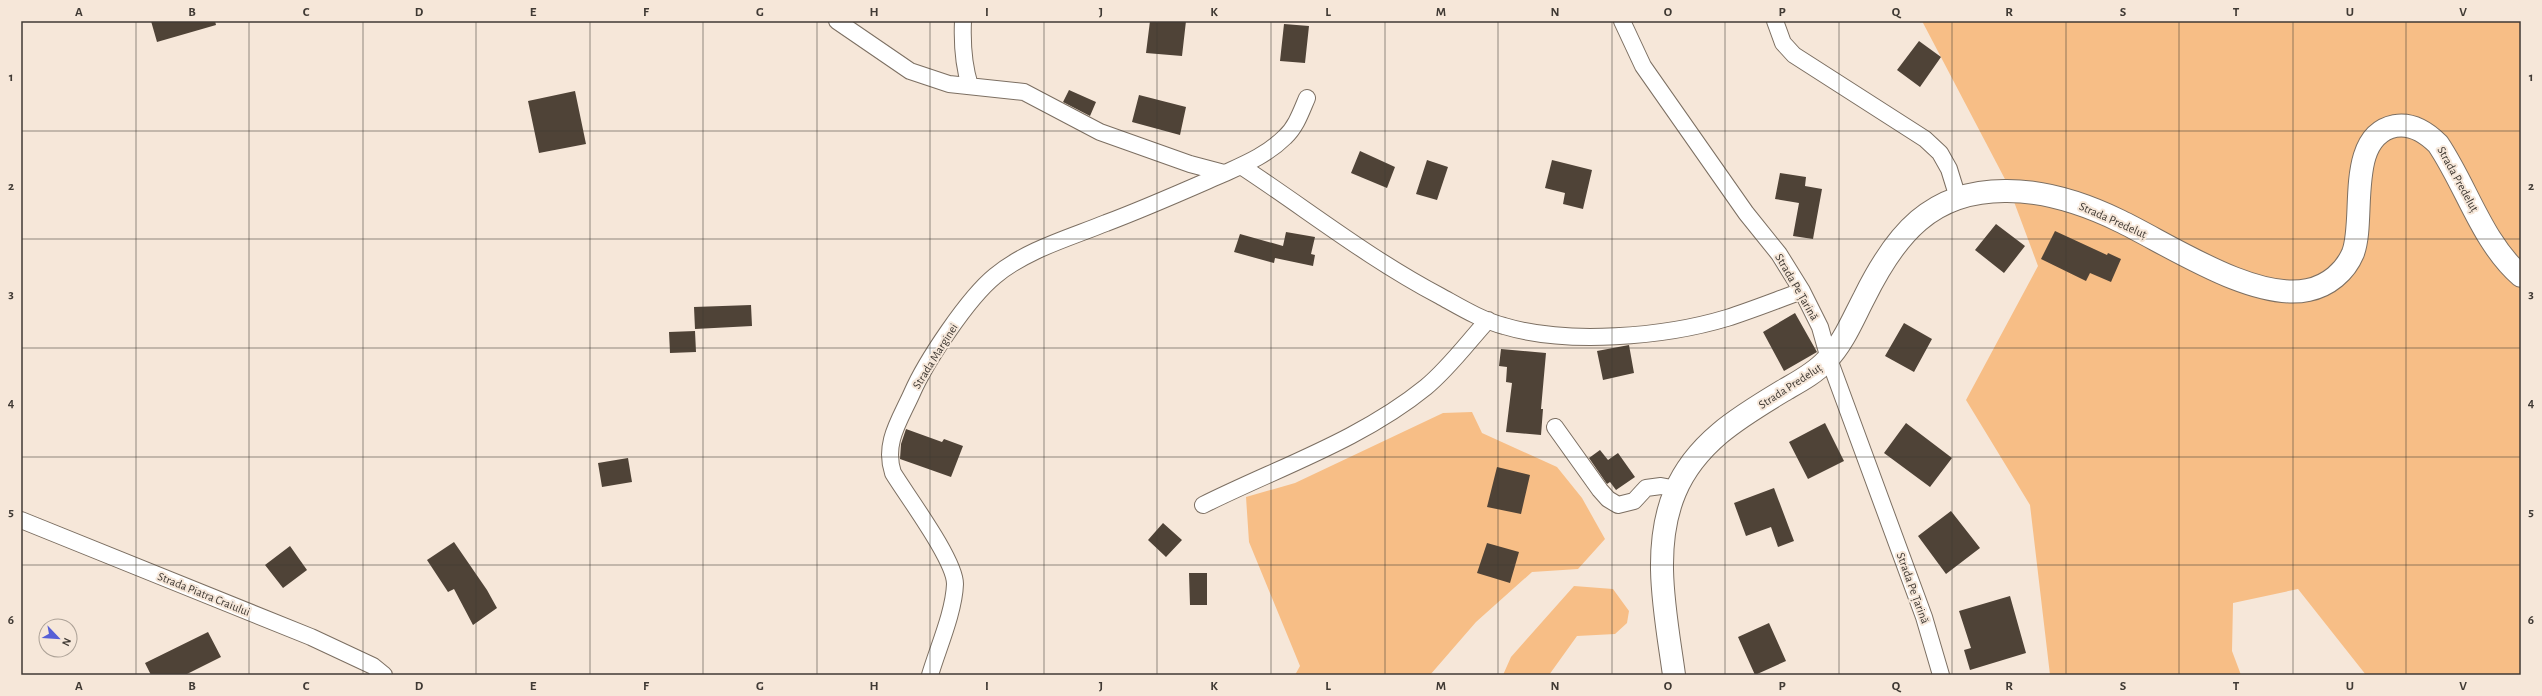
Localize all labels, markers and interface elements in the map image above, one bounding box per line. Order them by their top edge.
text: A [75,6,83,19]
text: B [188,6,196,19]
text: C [303,6,310,19]
text: D [415,6,424,19]
text: E [530,6,537,19]
text: F [643,6,650,19]
text: G [756,6,764,19]
text: H [869,6,879,19]
text: I [985,6,989,19]
text: J [1099,6,1103,19]
text: K [1210,6,1218,19]
text: L [1325,6,1331,19]
text: M [1436,6,1446,19]
text: N [1550,6,1560,19]
text: O [1664,6,1673,19]
text: P [1778,6,1786,19]
text: Q [1892,6,1902,19]
text: R [2005,6,2013,19]
text: S [2120,6,2127,19]
text: T [2233,6,2240,19]
text: U [2346,6,2354,19]
text: V [2459,6,2467,19]
text: 1 [9,71,13,84]
text: 1 [2529,71,2533,84]
street label: Strada Predeluț [2433,144,2481,215]
text: 2 [8,180,14,193]
text: 2 [2528,180,2534,193]
street label: Strada Predeluț [2077,200,2149,242]
street label: Strada Pe Țarină [1771,252,1821,324]
text: 3 [8,288,14,301]
text: 3 [2528,288,2534,301]
street label: Strada Marginei [910,321,960,391]
street label: Strada Predeluț [1756,361,1825,412]
text: 4 [8,397,15,410]
text: 4 [2528,397,2535,410]
text: 5 [8,506,14,519]
text: 5 [2528,506,2534,519]
street label: Strada Pe Țarină [1893,551,1932,626]
street label: Strada Piatra Craiului [156,570,252,618]
text: 6 [8,614,14,627]
text: 6 [2528,614,2534,627]
north arrow [38,618,78,658]
text: N [60,636,73,648]
text: A [75,680,83,693]
text: B [188,680,196,693]
text: C [303,680,310,693]
text: D [415,680,424,693]
text: E [530,680,537,693]
text: F [643,680,650,693]
text: G [756,680,764,693]
text: H [869,680,879,693]
text: I [985,680,989,693]
text: J [1099,680,1103,693]
text: K [1210,680,1218,693]
text: L [1325,680,1331,693]
text: M [1436,680,1446,693]
text: N [1550,680,1560,693]
text: O [1664,680,1673,693]
text: P [1778,680,1786,693]
text: Q [1892,680,1902,693]
text: R [2005,680,2013,693]
text: S [2120,680,2127,693]
text: T [2233,680,2240,693]
text: U [2346,680,2354,693]
text: V [2459,680,2467,693]

